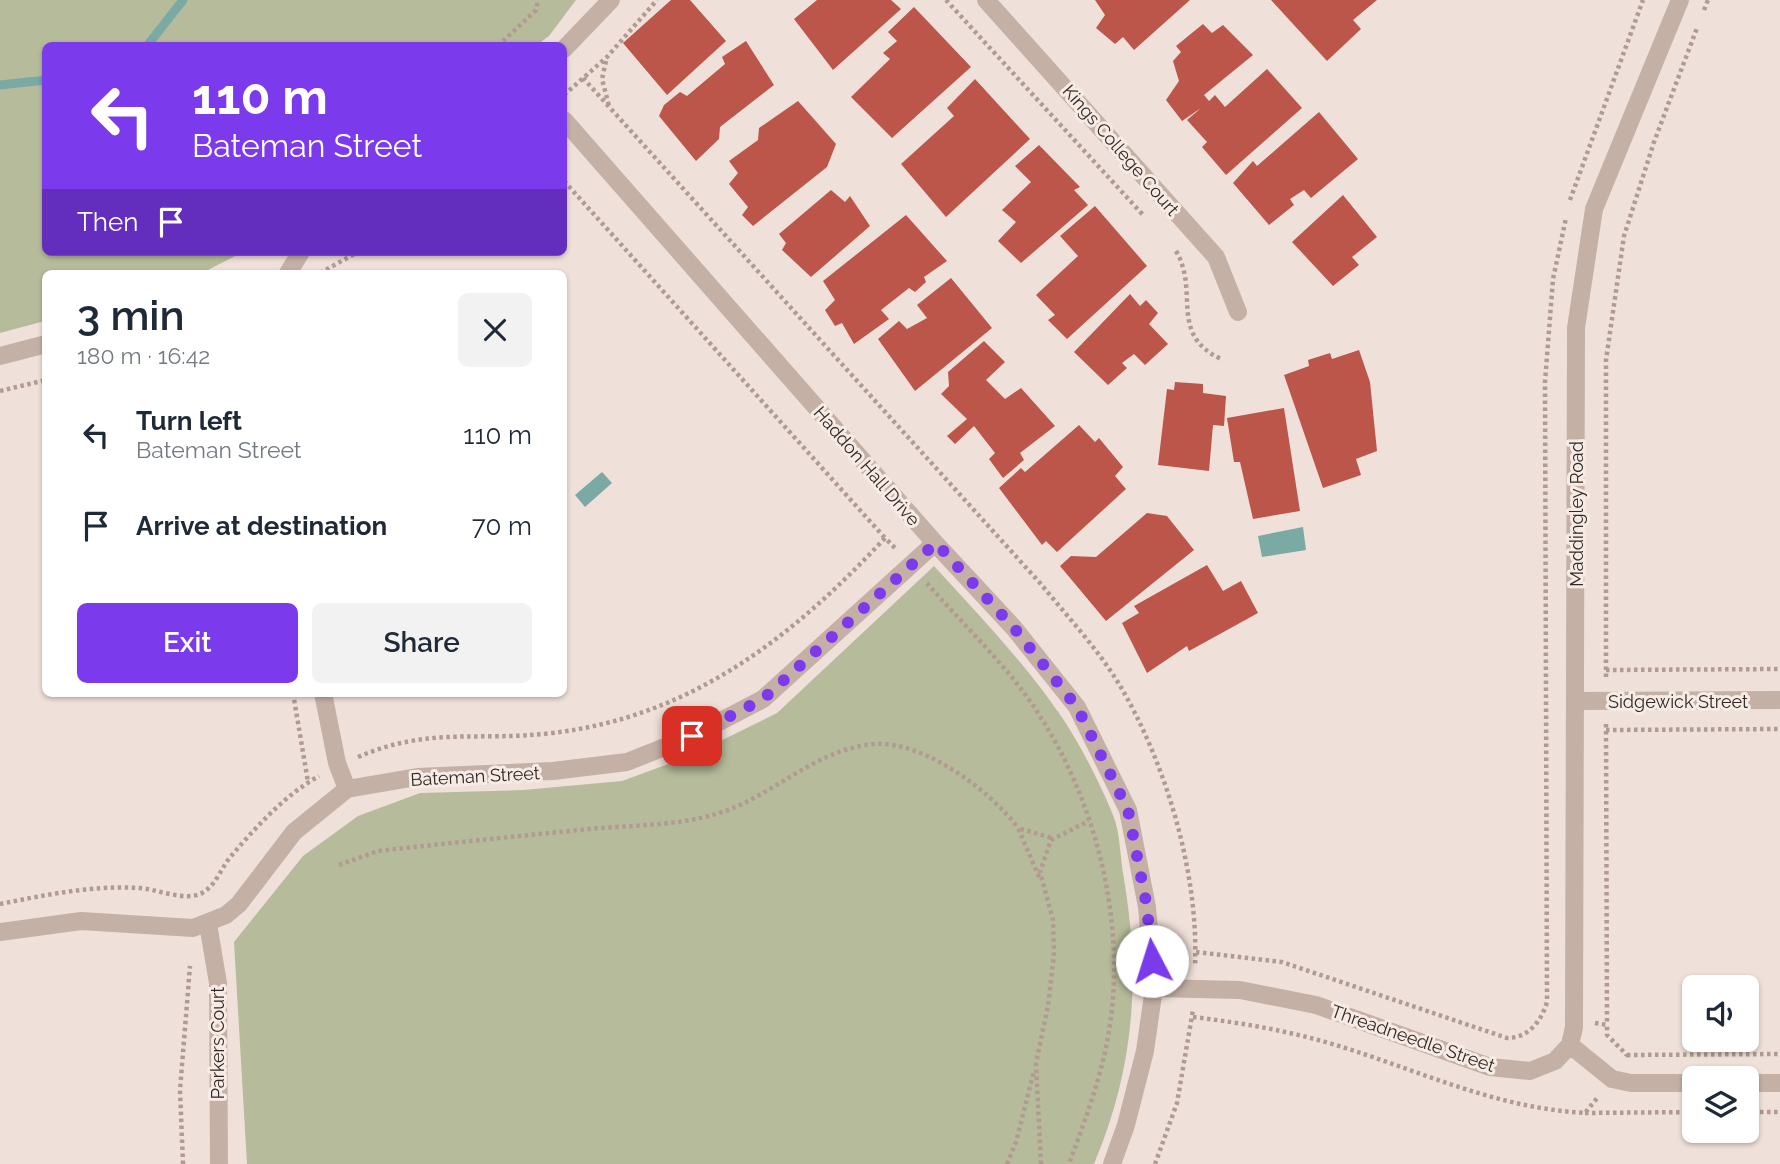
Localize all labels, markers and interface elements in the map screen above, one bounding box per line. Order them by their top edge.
text: 110 m [192,68,328,125]
icon: left [77,70,168,161]
street label: Kings College Court [1059,80,1183,220]
text: Bateman Street [192,127,422,164]
icon: arrive [152,203,190,241]
text: Then [77,207,138,237]
text: 3 min [77,291,185,340]
button: close [458,293,532,367]
text: 180 m · 16:42 [77,342,210,369]
street label: Haddon Hall Drive [810,402,925,530]
text: Turn left [136,406,242,436]
icon: left [77,416,115,454]
text: 110 m [463,420,532,450]
text: Bateman Street [136,436,301,463]
street label: Maddingley Road [1566,441,1587,587]
icon: arrive [77,507,115,545]
text: Arrive at destination [136,511,387,541]
text: 70 m [472,511,532,541]
button: Exit [77,603,298,683]
button: Share [312,603,532,683]
street label: Sidgewick Street [1608,691,1748,712]
pin [662,706,722,766]
icon: arrive [673,717,711,755]
street label: Bateman Street [410,762,540,790]
position arrow [1115,924,1189,998]
map controls [1682,975,1759,1143]
button: sound [1682,975,1759,1052]
street label: Parkers Court [207,987,228,1099]
street label: Threadneedle Street [1328,1000,1498,1076]
button: layers [1682,1066,1759,1143]

